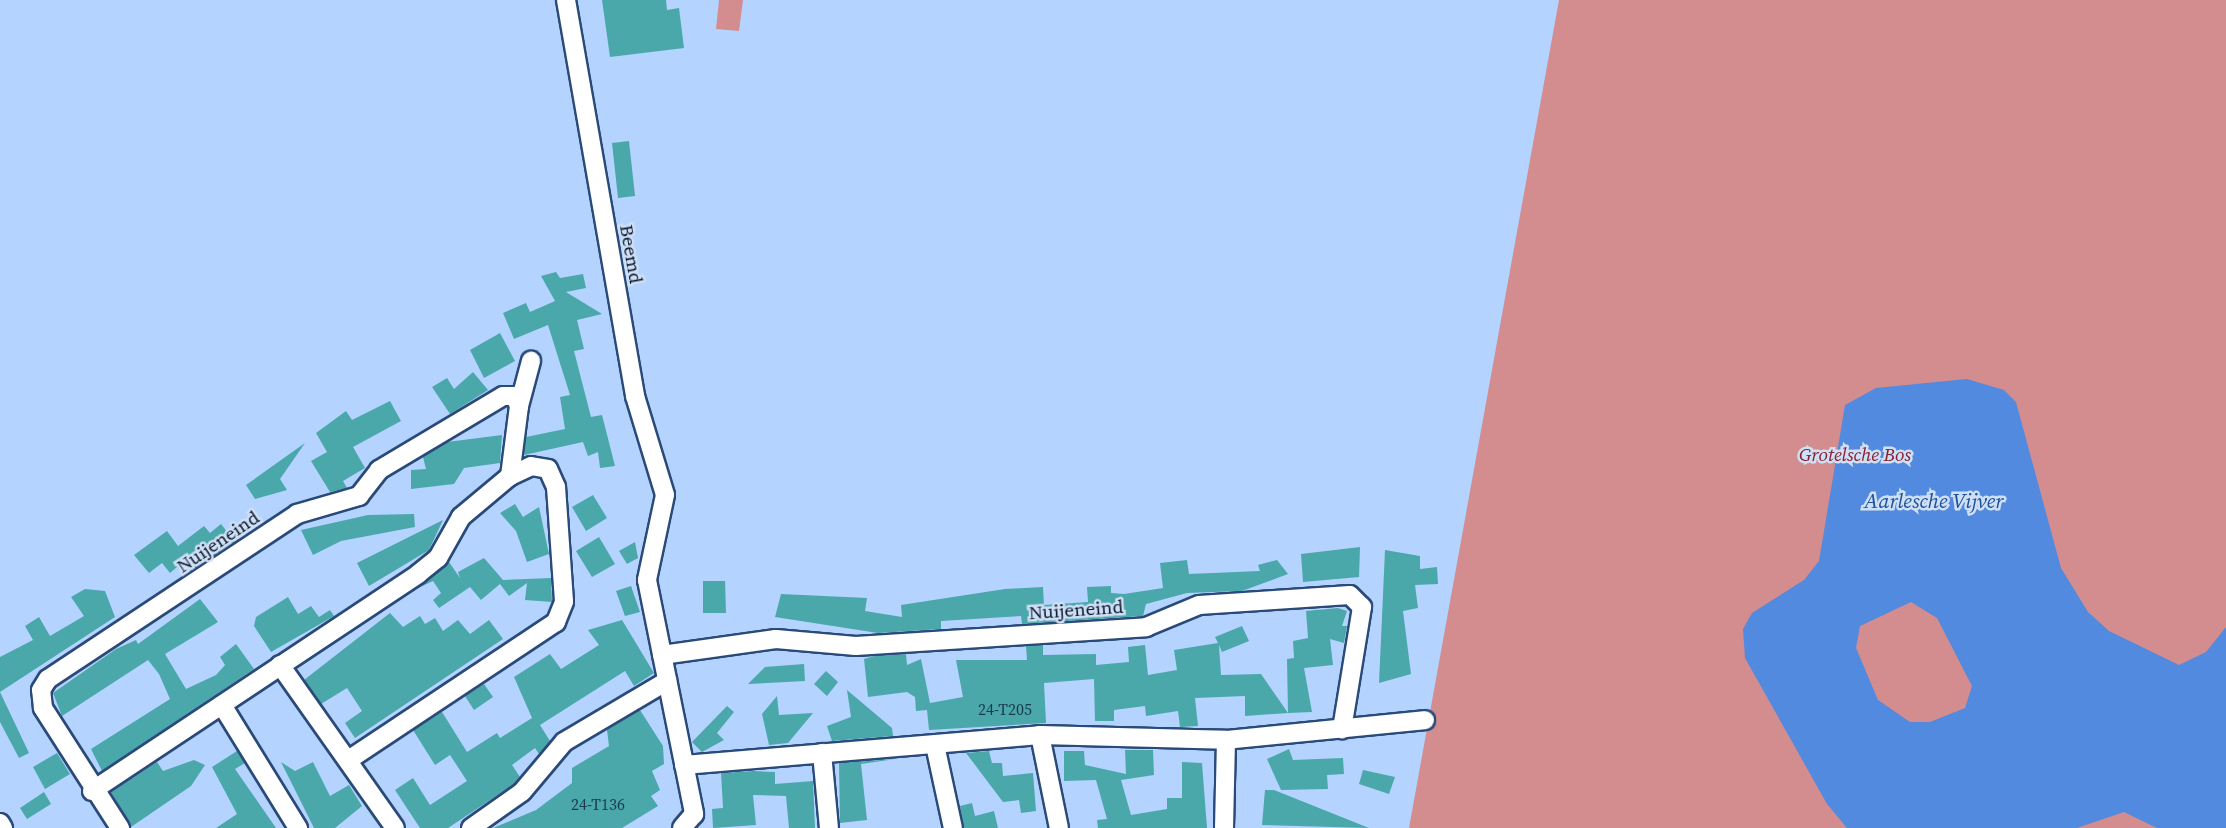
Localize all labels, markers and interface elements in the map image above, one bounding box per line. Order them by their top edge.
street label: Beemd [615,223,647,285]
park label: Grotelsche Bos [1799,444,1911,466]
water label: Aarlesche Vijver [1864,488,2004,514]
street label: Nuijeneind [172,506,264,578]
street label: Nuijeneind [1028,595,1124,625]
house number: 24-T205 [978,699,1032,719]
house number: 24-T136 [571,794,625,814]

